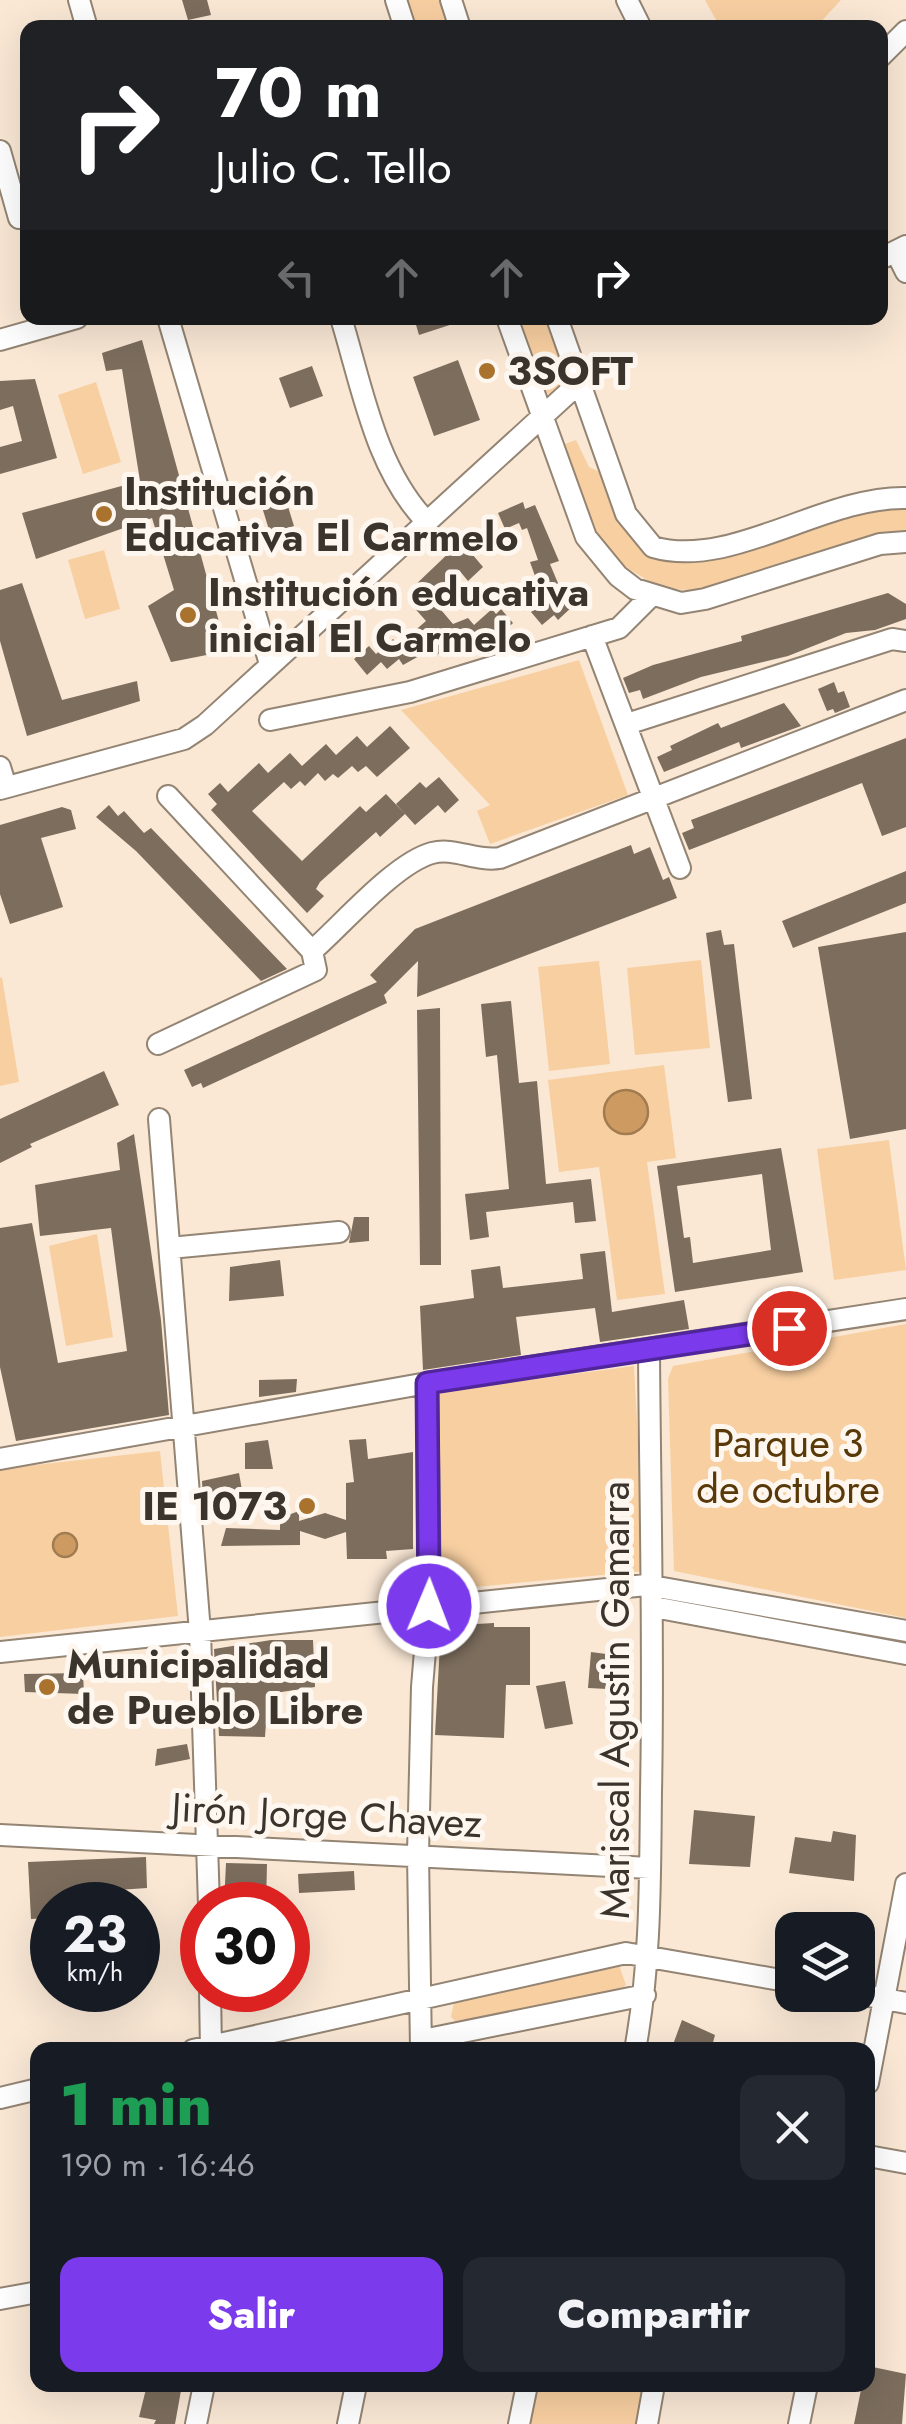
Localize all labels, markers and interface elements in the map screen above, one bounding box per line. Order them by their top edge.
text: 70 m [215,42,382,143]
icon: right [50,60,180,190]
text: Julio C. Tello [215,135,452,200]
icon: left [269,250,324,305]
icon: ahead [374,250,429,305]
icon: ahead [479,250,534,305]
icon: right [584,250,639,305]
place label: 3SOFT [507,342,634,400]
marker: 3SOFT [476,360,498,382]
place label: Institución Educativa El Carmelo [124,462,519,566]
marker: Institución Educativa El Carmelo [93,503,115,525]
place label: Institución educativa inicial El Carmelo [208,563,589,667]
marker: Institución educativa inicial El Carmelo [177,604,199,626]
pin [747,1286,832,1371]
icon: arrive [762,1301,817,1356]
park label: Parque 3 de octubre [696,1414,880,1518]
place label: IE 1073 [142,1477,287,1535]
street label: Mariscal Agustin Gamarra [586,1481,644,1919]
marker: IE 1073 [296,1495,318,1517]
position arrow [377,1554,481,1658]
place label: Municipalidad de Pueblo Libre [67,1635,363,1739]
marker: Municipalidad de Pueblo Libre [36,1676,58,1698]
street label: Jirón Jorge Chavez [165,1778,484,1852]
speed limit sign: 30 [180,1882,310,2012]
text: 23 [63,1898,127,1971]
map controls [775,1912,875,2012]
button: layers [775,1912,875,2012]
text: km/h [67,1954,123,1990]
text: 1 min [60,2061,212,2148]
button: close [740,2075,845,2180]
text: 190 m · 16:46 [60,2142,255,2188]
button: Salir [60,2257,443,2372]
button: Compartir [463,2257,845,2372]

